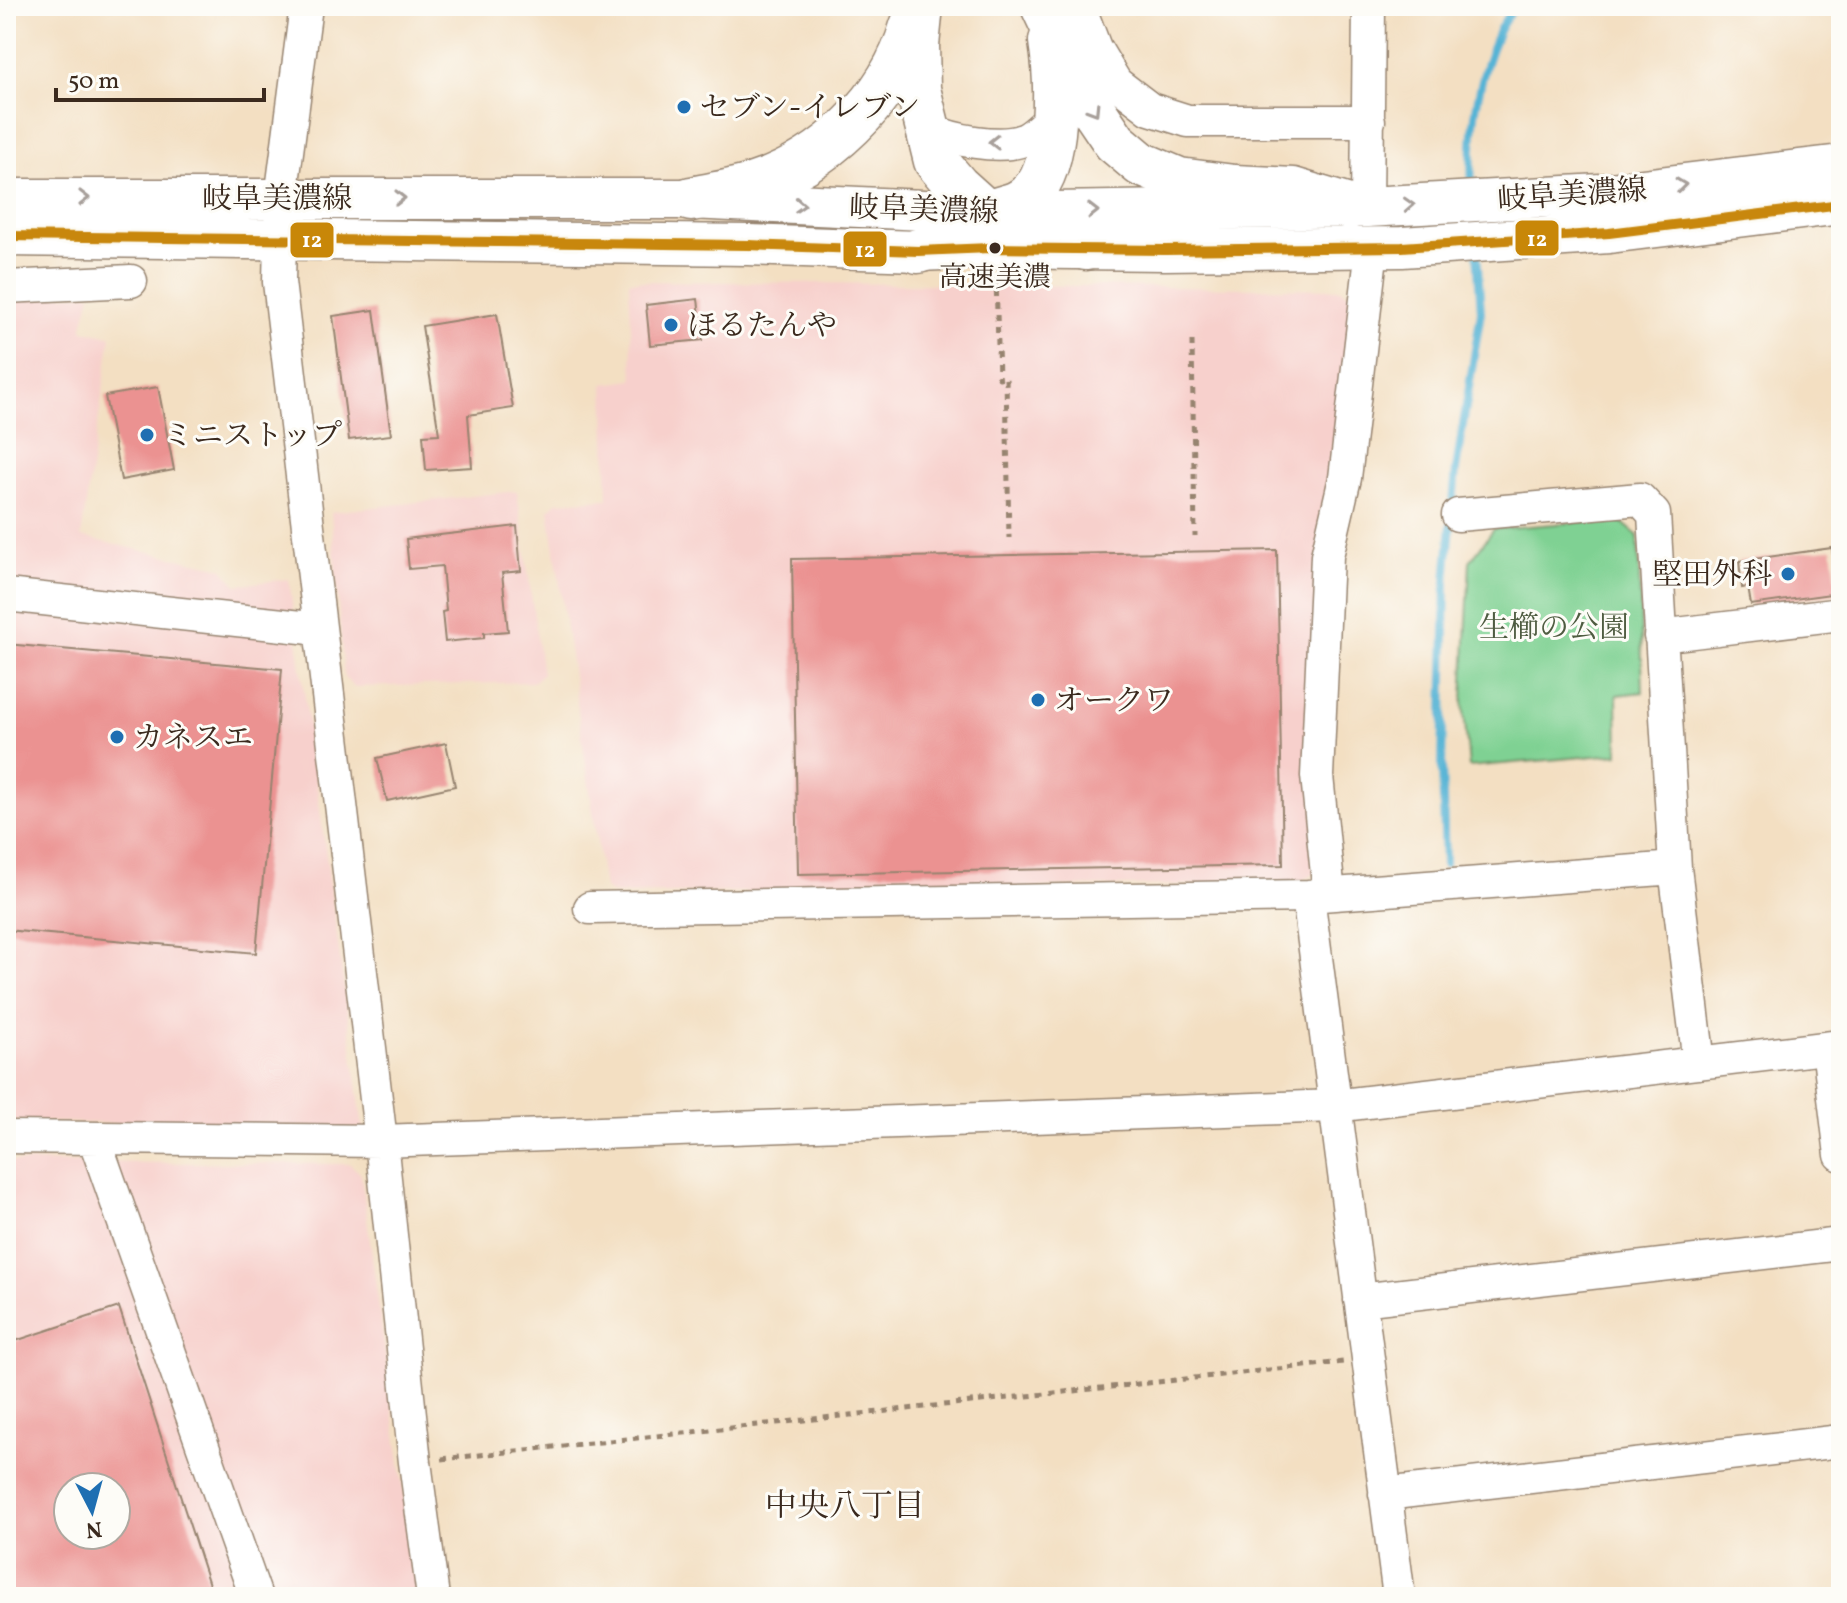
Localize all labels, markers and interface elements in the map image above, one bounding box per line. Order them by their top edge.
scale bar [56,52,264,102]
text: 50 m [68,65,120,99]
place label: セブン-イレブン [700,88,920,130]
marker: セブン-イレブン [675,98,693,116]
one-way arrow [1084,101,1100,116]
one-way arrow [987,133,1000,151]
street label: 岐阜美濃線 [1496,170,1648,222]
one-way arrow [1674,176,1687,193]
street label: 岐阜美濃線 [202,179,352,221]
street label: 岐阜美濃線 [848,187,1000,235]
one-way arrow [78,189,91,207]
one-way arrow [394,189,407,207]
one-way arrow [794,196,807,213]
one-way arrow [1403,196,1416,213]
one-way arrow [1087,203,1100,220]
line badge: 12 [1514,219,1560,257]
line badge: 12 [289,221,335,259]
text: 12 [1527,225,1547,256]
text: 12 [302,226,322,257]
line badge: 12 [842,230,888,268]
text: 12 [855,236,875,267]
marker: 高速美濃 [987,240,1003,256]
place label: 高速美濃 [939,259,1051,298]
place label: ほるたんや [687,306,837,348]
marker: ほるたんや [662,316,680,334]
place label: ミニストップ [163,416,342,458]
marker: ミニストップ [138,426,156,444]
place label: 堅田外科 [1652,555,1772,597]
marker: 堅田外科 [1779,565,1797,583]
park label: 生櫛の公園 [1479,608,1629,650]
place label: オークワ [1054,681,1174,723]
marker: オークワ [1029,691,1047,709]
place label: カネスエ [133,718,253,760]
marker: カネスエ [108,728,126,746]
north arrow [52,1471,132,1551]
district label: 中央八丁目 [765,1486,925,1530]
text: N [84,1512,103,1545]

